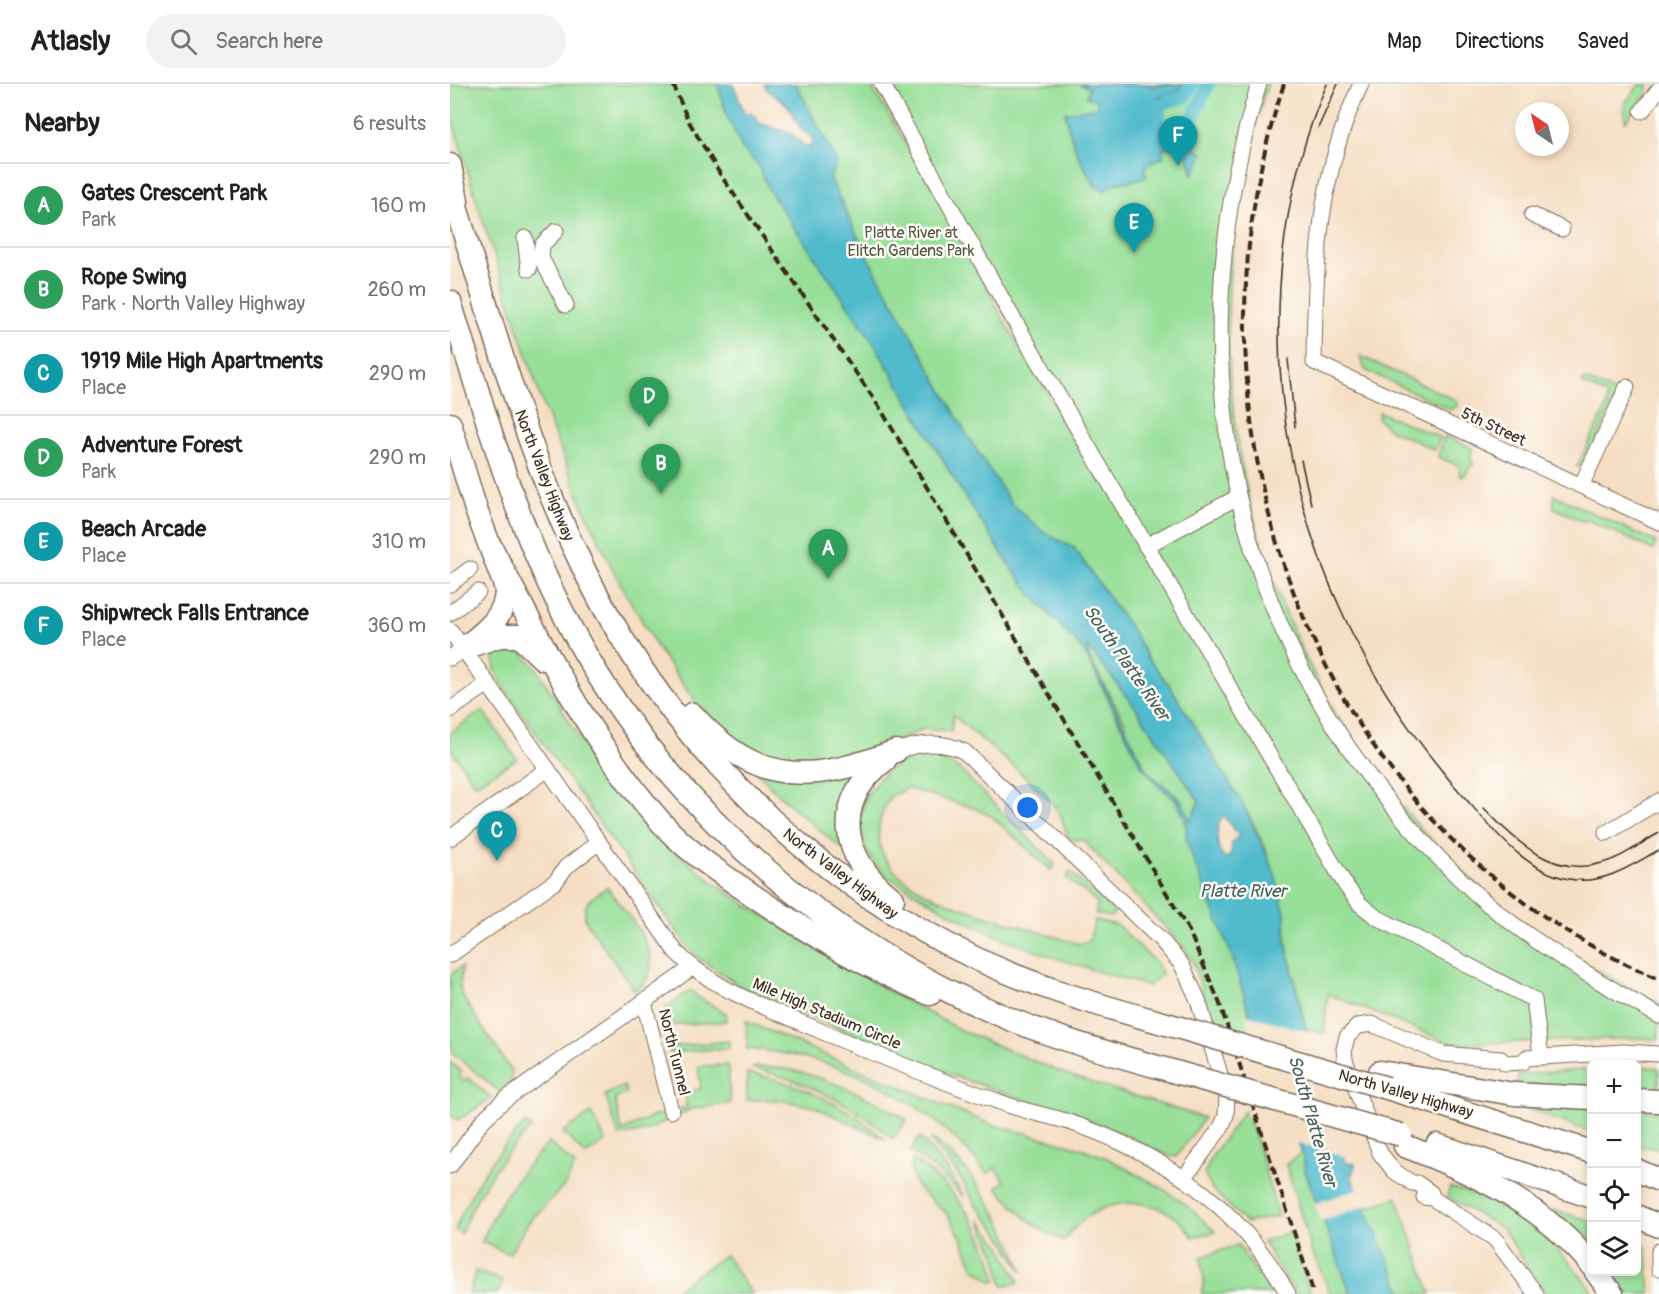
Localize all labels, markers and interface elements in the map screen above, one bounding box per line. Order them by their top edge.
search box [146,14,566,68]
text: Atlasly [30,24,110,59]
icon: search [167,25,200,58]
text: Search here [215,27,323,55]
text: Map [1387,28,1422,55]
text: Directions [1455,28,1544,55]
text: Saved [1577,28,1629,55]
north arrow [1515,102,1569,156]
text: Nearby [24,107,100,139]
text: 6 results [353,111,426,136]
pin: F [1158,116,1198,166]
text: Gates Crescent Park [81,179,267,207]
text: A [37,193,50,218]
text: 160 m [371,193,426,218]
pin: E [1114,204,1154,253]
text: Park [81,207,116,232]
park label: Platte River at Elitch Gardens Park [848,223,975,261]
text: Rope Swing [81,263,187,291]
text: B [38,277,49,302]
text: 260 m [367,277,426,302]
text: Park · North Valley Highway [81,291,305,316]
text: 1919 Mile High Apartments [81,347,323,375]
text: C [37,361,50,386]
text: 290 m [369,361,426,386]
text: Place [81,375,126,400]
pin: D [630,378,668,427]
street label: 5th Street [1458,403,1530,451]
street label: North Valley Highway [510,407,578,544]
text: Adventure Forest [81,431,242,459]
pin: B [642,444,680,494]
text: D [37,445,50,470]
text: 290 m [369,445,426,470]
text: Park [81,459,116,484]
text: Beach Arcade [81,515,206,543]
text: E [38,529,49,554]
text: 310 m [371,529,426,554]
pin: A [808,530,848,579]
text: Place [81,543,126,568]
text: Shipwreck Falls Entrance [81,599,309,627]
water label: South Platte River [1078,601,1176,728]
text: F [37,613,50,638]
text: 360 m [367,613,426,638]
text: Place [81,627,126,652]
your location [1013,793,1042,822]
pin: C [478,812,516,861]
street label: North Valley Highway [779,824,902,924]
water label: Platte River [1200,880,1289,903]
street label: Mile High Stadium Circle [749,974,904,1054]
street label: North Tunnel [654,1007,694,1098]
water label: South Platte River [1283,1053,1343,1192]
map controls [1587,1060,1641,1276]
button: + [1587,1060,1641,1114]
street label: North Valley Highway [1336,1065,1476,1123]
button: − [1587,1114,1641,1168]
button: locate [1587,1168,1641,1222]
button: layers [1587,1222,1641,1276]

